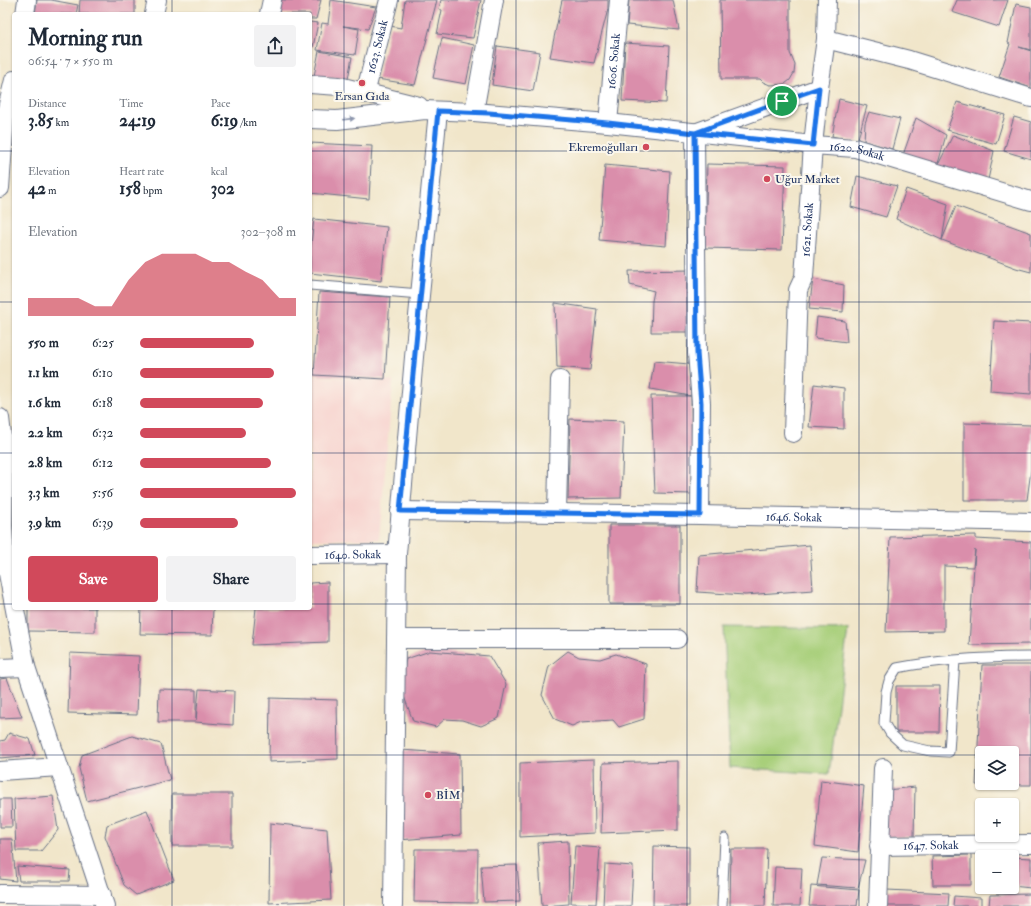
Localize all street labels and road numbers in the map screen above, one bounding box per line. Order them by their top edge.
street label: 1623. Sokak [364,18,392,75]
street label: 1606. Sokak [604,32,624,90]
street label: 1620. Sokak [829,139,887,165]
street label: 1621. Sokak [798,202,817,257]
street label: 1646. Sokak [766,509,823,526]
street label: 1640. Sokak [325,547,382,563]
street label: 1647. Sokak [903,838,959,854]

